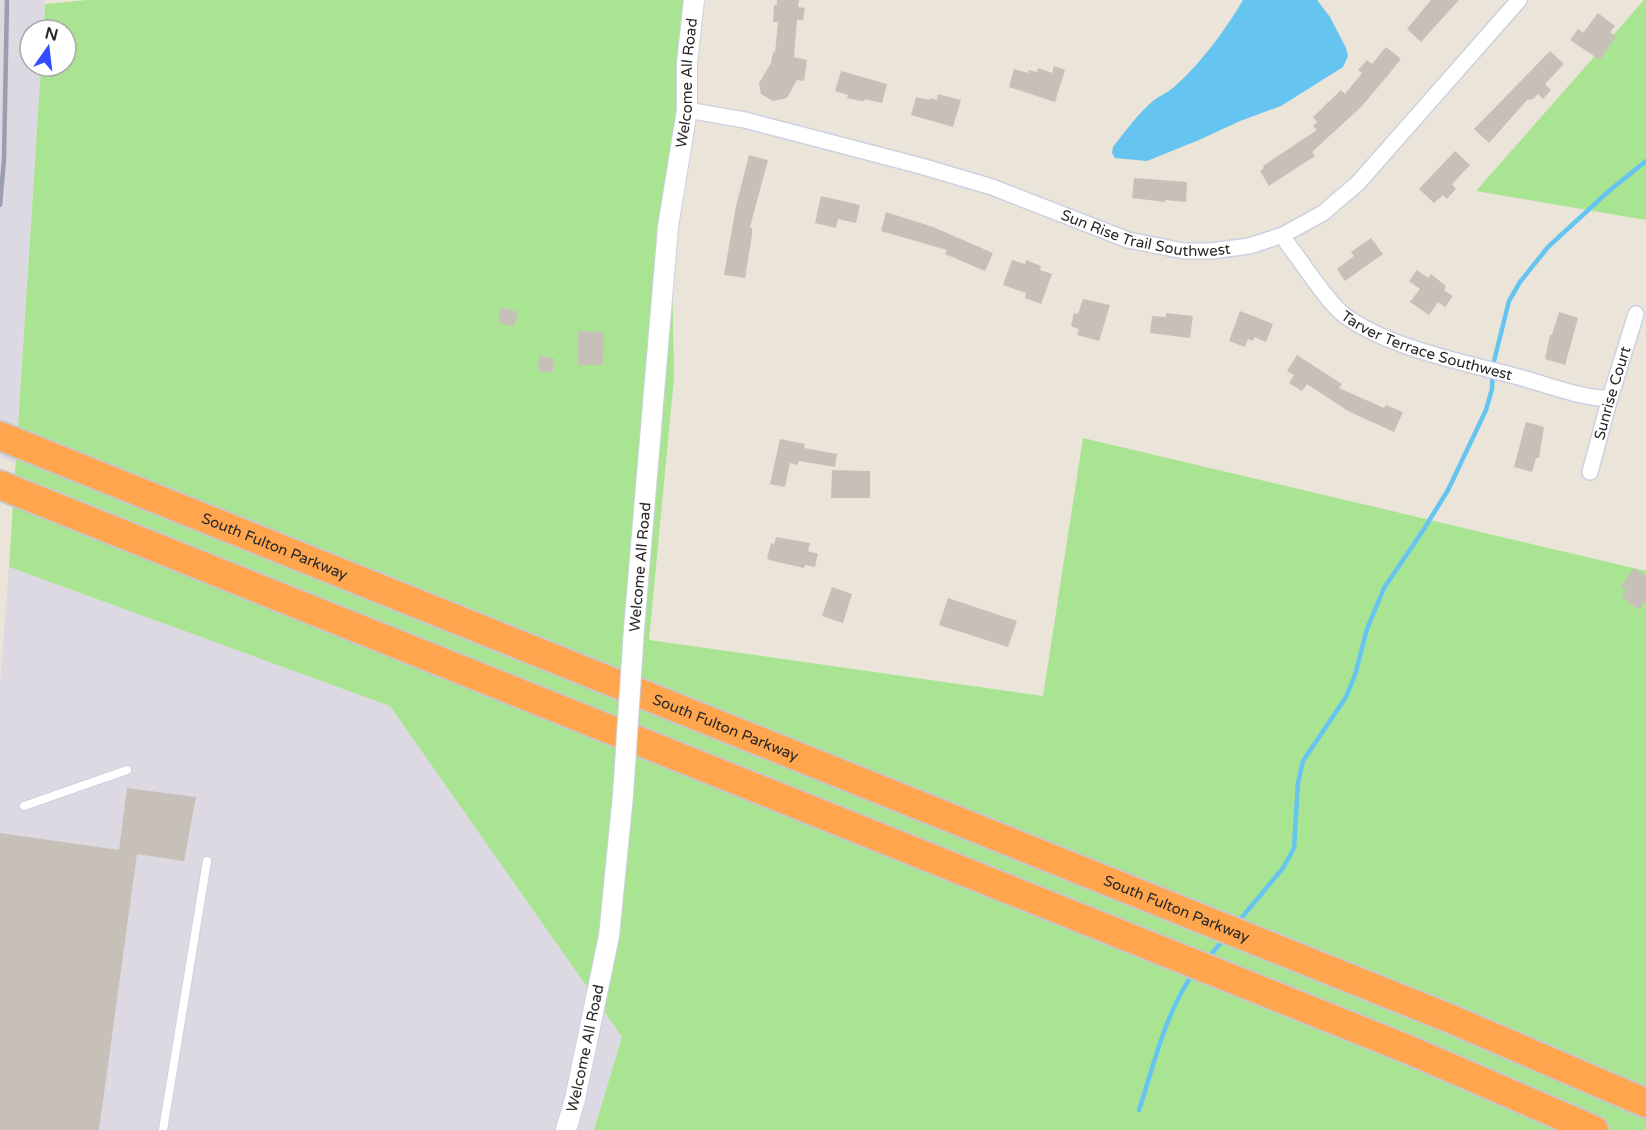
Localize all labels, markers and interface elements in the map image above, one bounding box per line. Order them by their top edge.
street label: Welcome All Road [672,17,701,149]
north arrow [18,18,78,78]
text: N [43,23,60,46]
street label: Sun Rise Trail Southwest [1059,206,1232,260]
street label: Tarver Terrace Southwest [1338,307,1514,384]
street label: Sunrise Court [1590,344,1635,442]
street label: Welcome All Road [625,501,655,633]
street label: South Fulton Parkway [199,509,350,584]
street label: South Fulton Parkway [650,690,801,765]
street label: South Fulton Parkway [1101,871,1252,946]
street label: Welcome All Road [563,983,608,1114]

